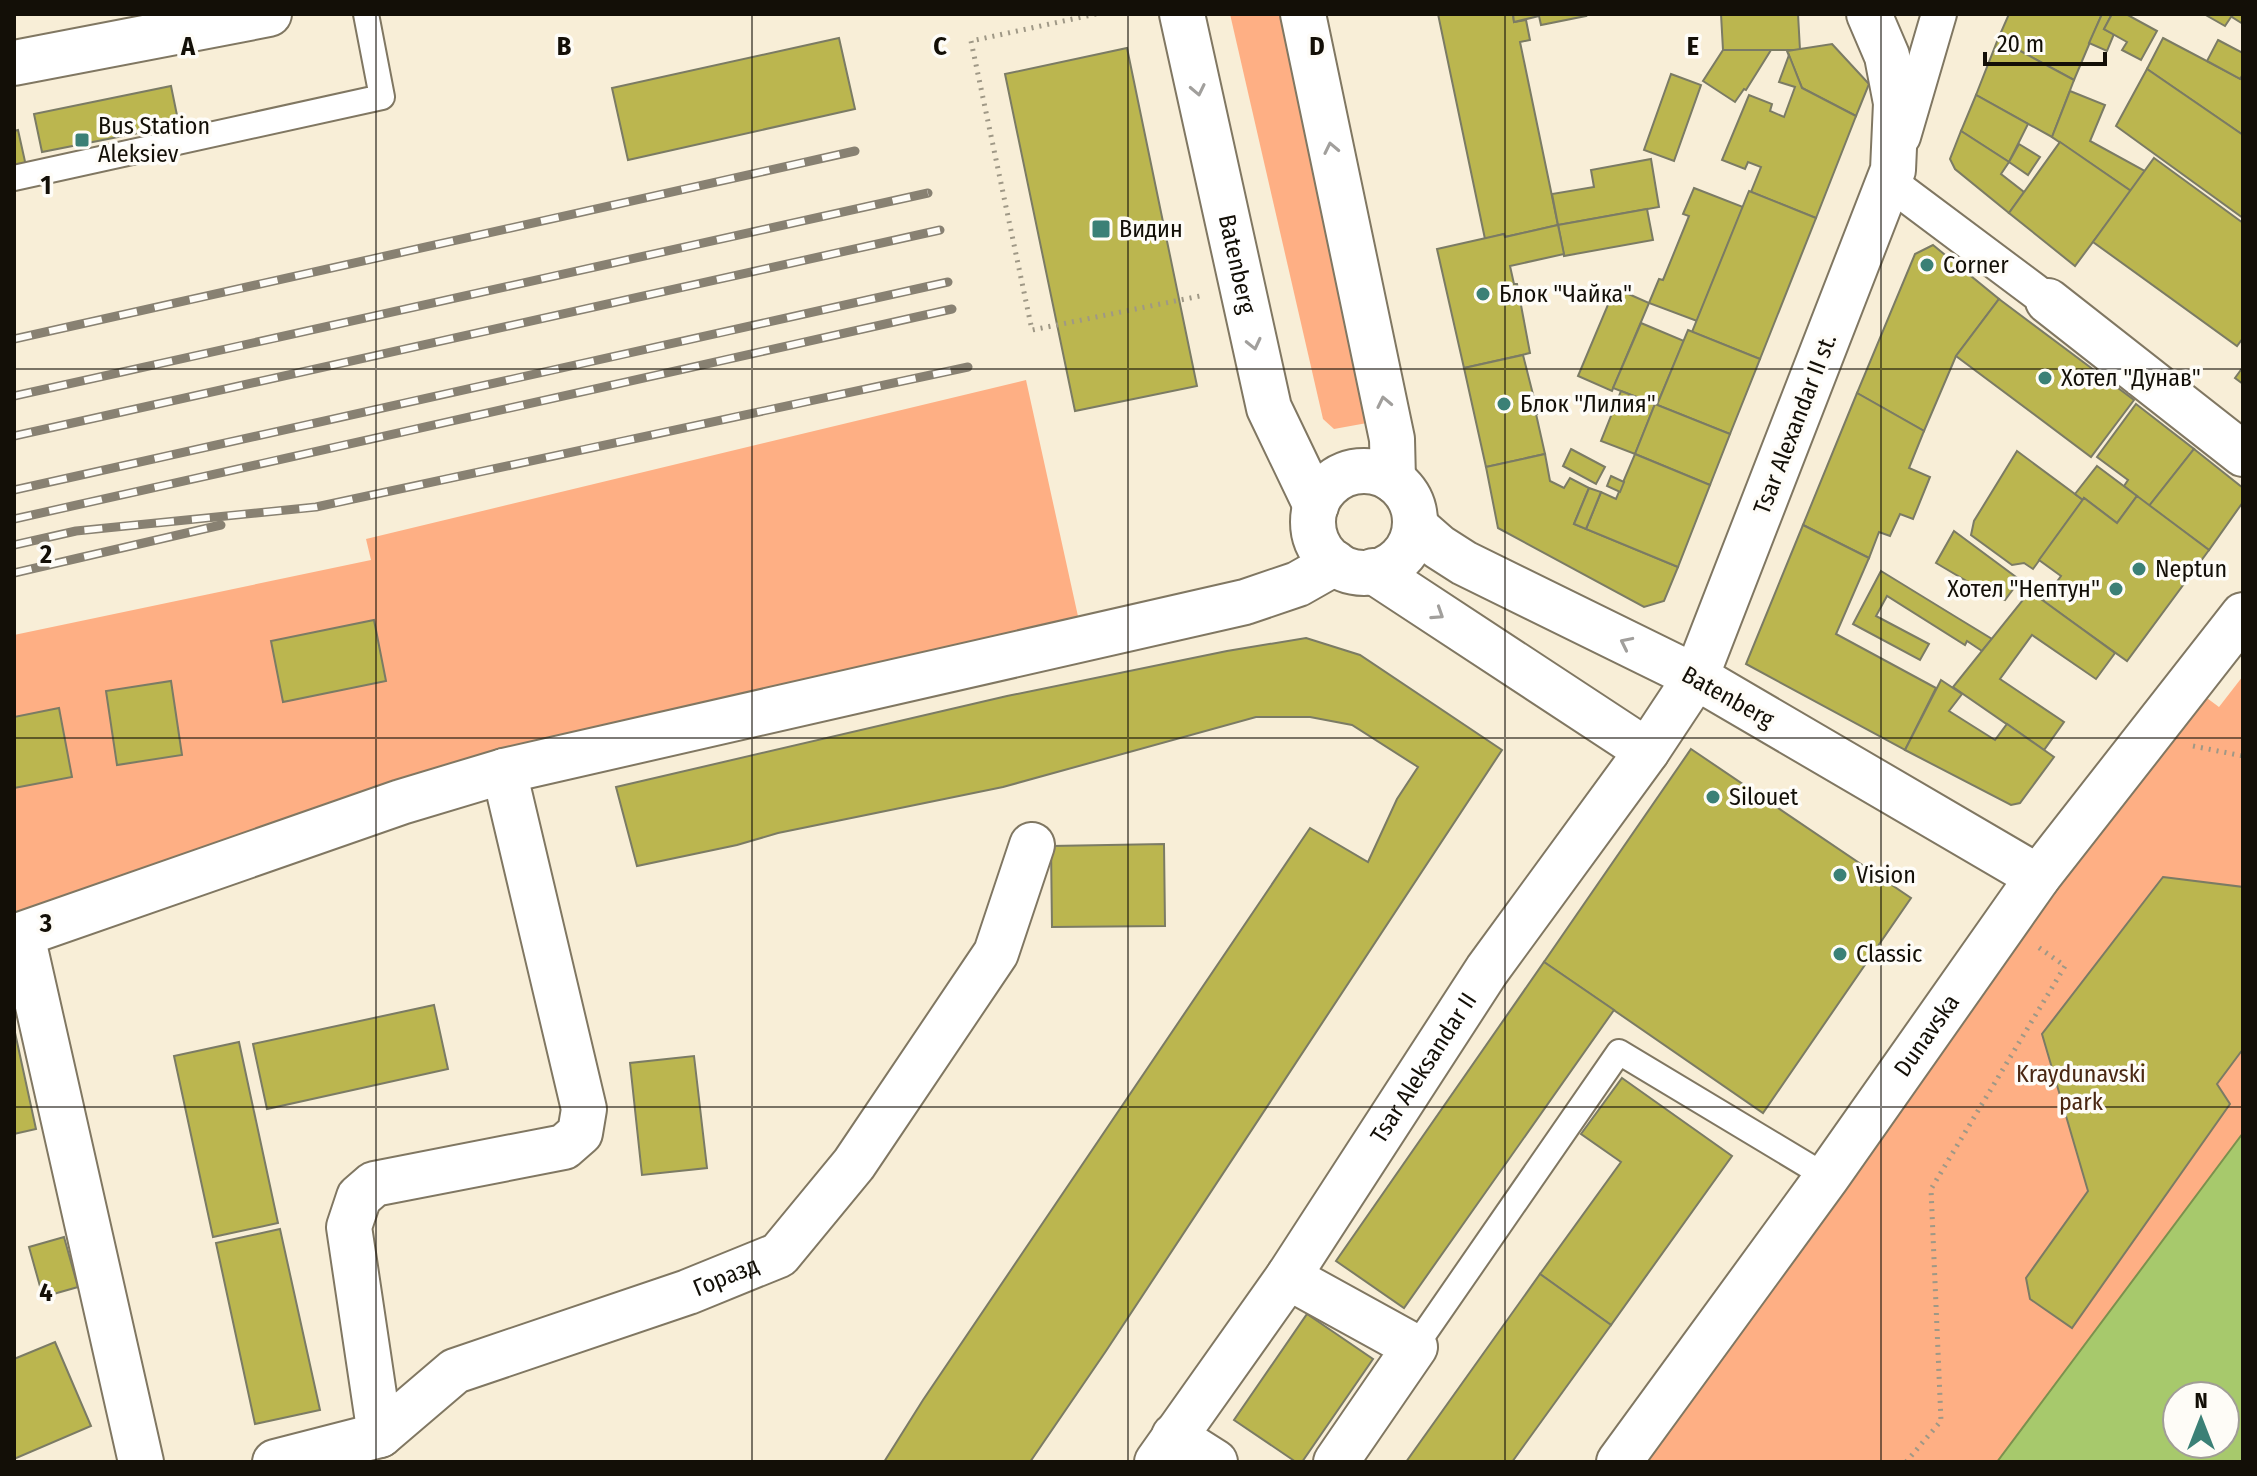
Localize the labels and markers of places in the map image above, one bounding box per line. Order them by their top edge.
place label: Bus Station Aleksiev [98,112,210,168]
marker: Bus Station Aleksiev [73,131,91,149]
place label: Видин [1119,215,1183,243]
marker: Видин [1090,218,1112,240]
place label: Corner [1943,251,2009,279]
marker: Corner [1918,256,1936,274]
place label: Блок "Чайка" [1499,280,1632,308]
marker: Блок "Чайка" [1474,285,1492,303]
place label: Хотел "Дунав" [2061,364,2201,392]
marker: Хотел "Дунав" [2036,369,2054,387]
place label: Блок "Лилия" [1520,390,1656,418]
marker: Блок "Лилия" [1495,395,1513,413]
place label: Neptun [2155,555,2227,583]
marker: Neptun [2130,560,2148,578]
place label: Хотел "Нептун" [1947,575,2100,603]
marker: Хотел "Нептун" [2107,580,2125,598]
place label: Silouet [1729,783,1798,811]
marker: Silouet [1704,788,1722,806]
place label: Vision [1856,861,1916,889]
marker: Vision [1831,866,1849,884]
place label: Classic [1856,940,1922,968]
marker: Classic [1831,945,1849,963]

